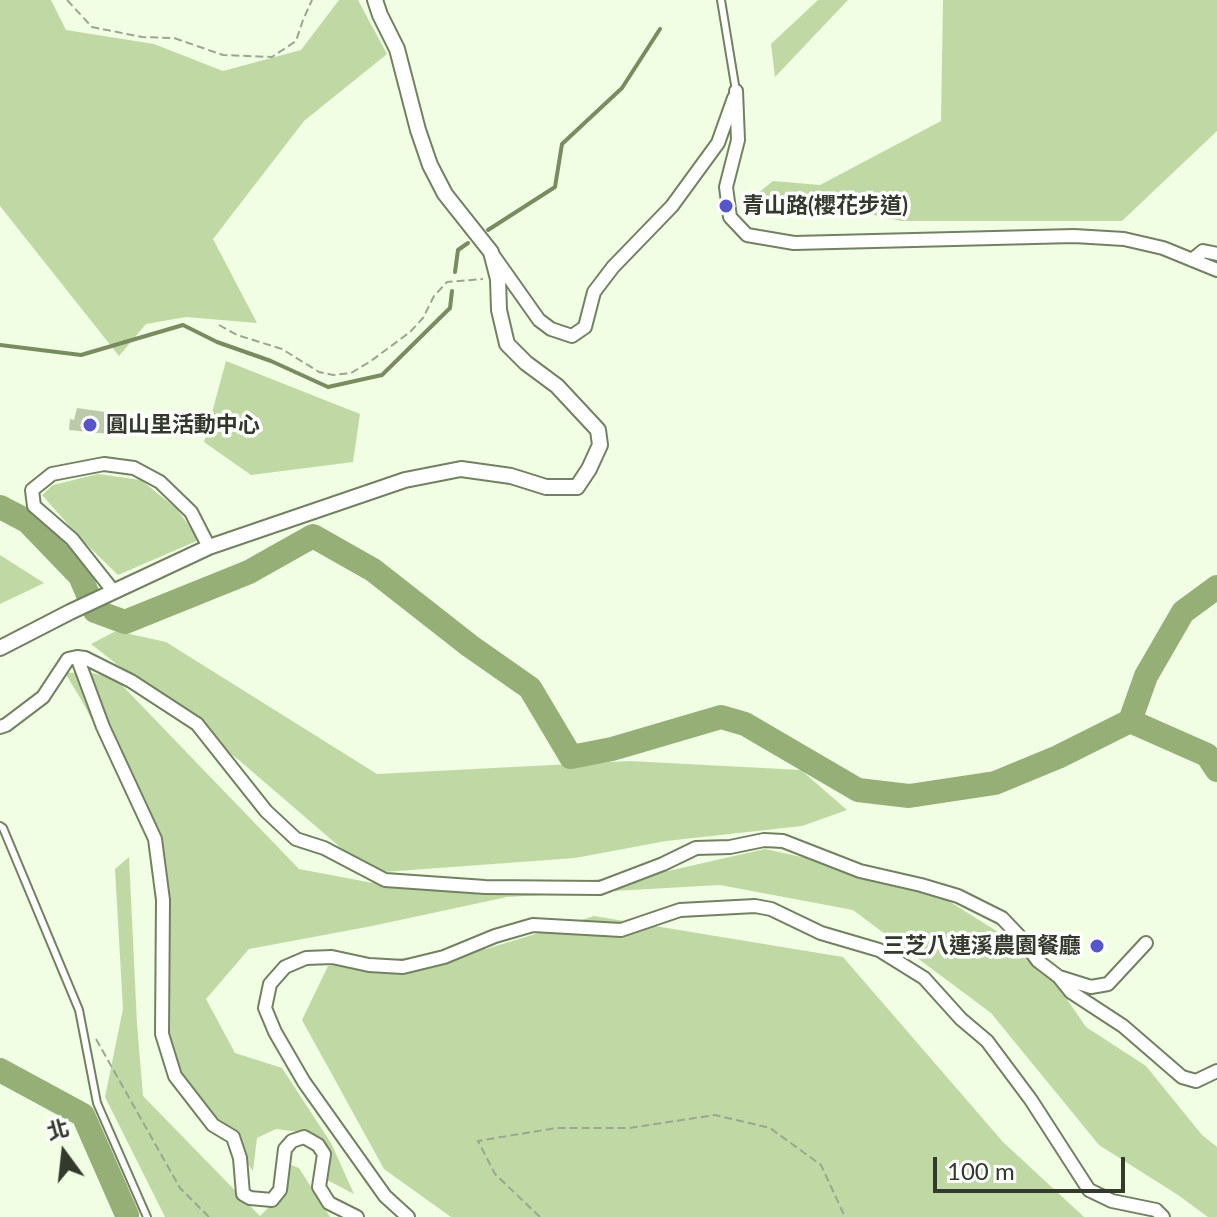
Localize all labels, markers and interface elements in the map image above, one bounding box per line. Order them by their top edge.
place label: 青山路(櫻花步道) [742,193,908,219]
marker: 青山路(櫻花步道) [717,197,735,215]
place label: 圓山里活動中心 [106,412,260,438]
marker: 圓山里活動中心 [81,416,99,434]
place label: 三芝八連溪農園餐廳 [883,933,1081,959]
marker: 三芝八連溪農園餐廳 [1088,937,1106,955]
north arrow [24,1113,104,1193]
text: 北 [44,1113,72,1145]
scale bar [937,1141,1129,1191]
text: 100 m [947,1156,1015,1185]

